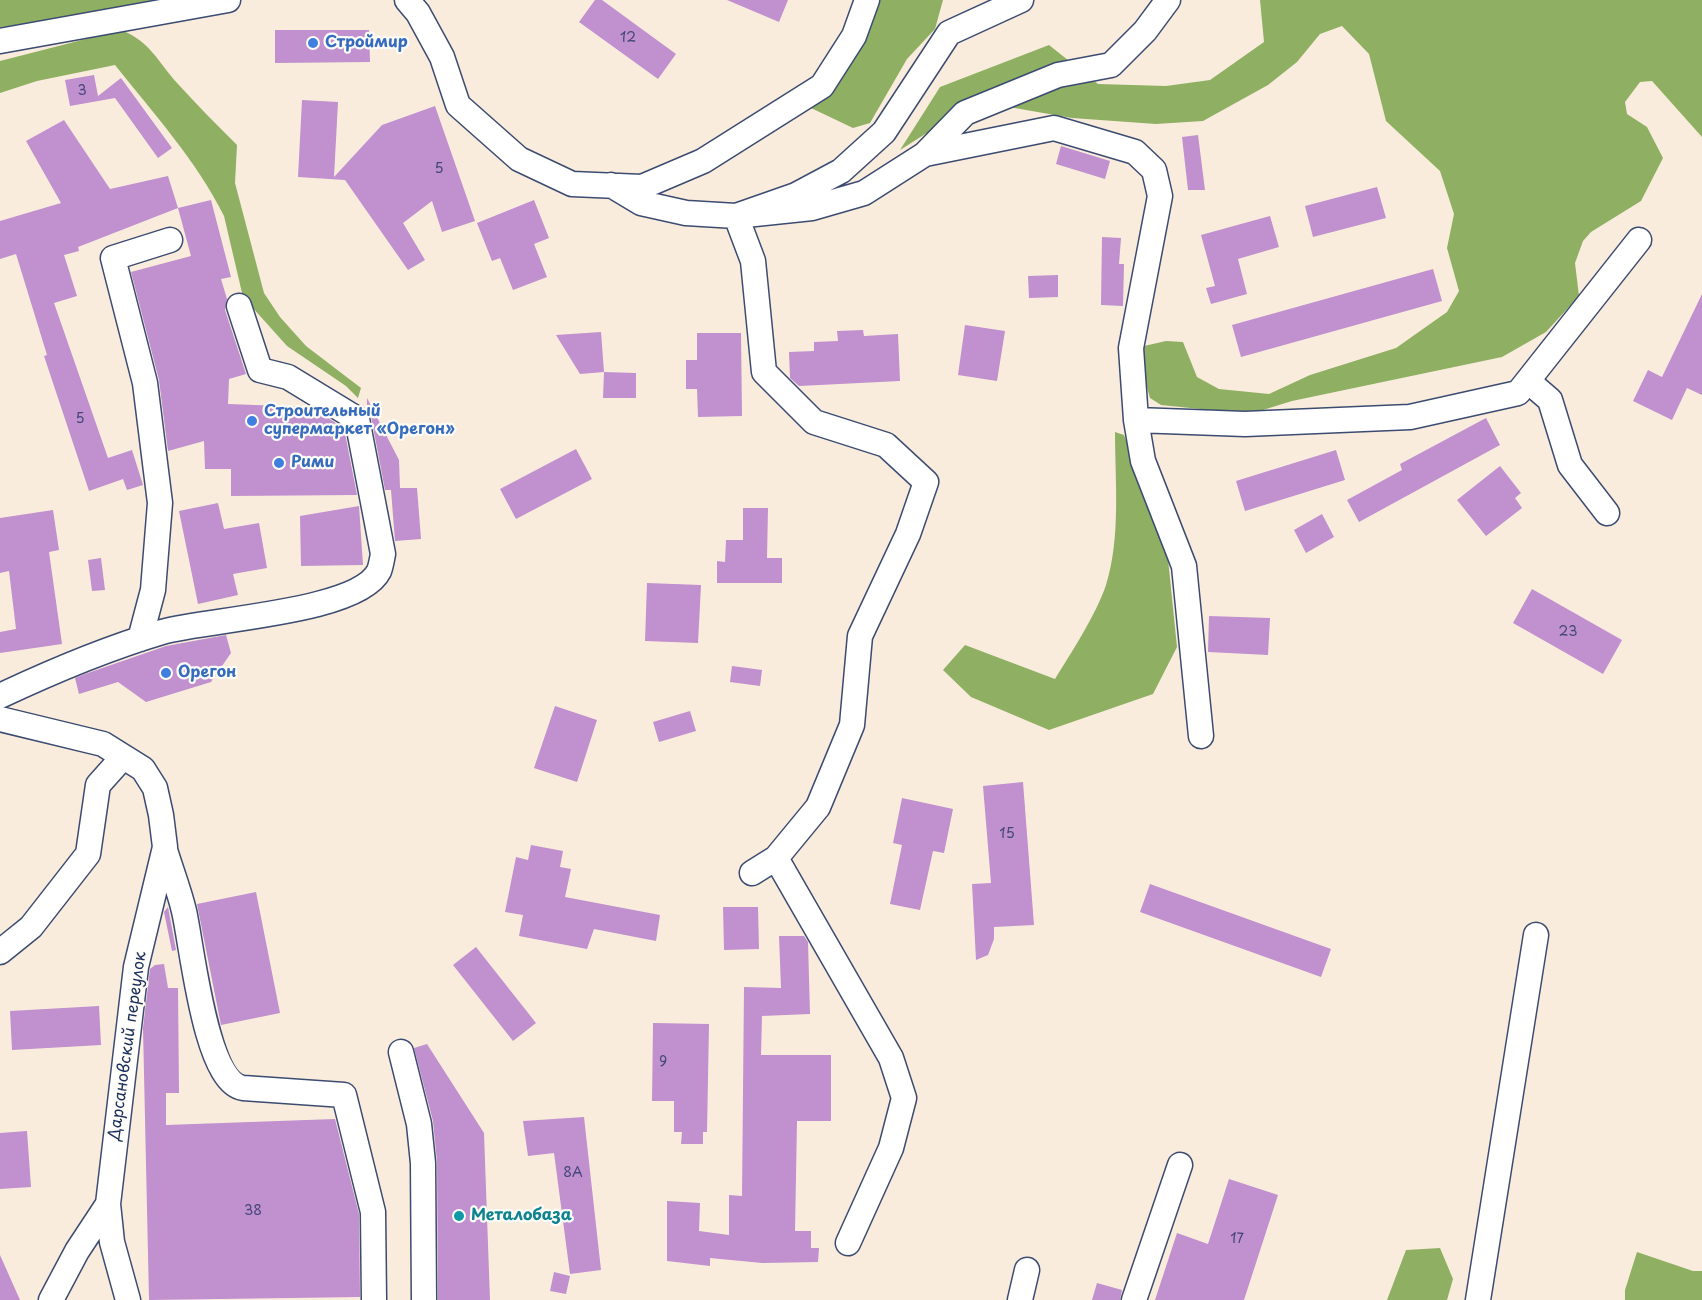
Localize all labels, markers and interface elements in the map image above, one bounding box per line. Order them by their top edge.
house number: 12 [620,30,636,46]
place label: Строймир [325,33,408,53]
marker: Строймир [306,36,320,50]
house number: 3 [77,83,87,99]
house number: 5 [434,161,444,177]
place label: Строительный супермаркет «Орегон» [264,402,455,440]
house number: 5 [75,411,85,427]
marker: Строительный супермаркет «Орегон» [245,414,259,428]
place label: Рими [291,453,335,473]
marker: Рими [272,456,286,470]
house number: 23 [1559,624,1577,640]
place label: Орегон [178,663,236,683]
marker: Орегон [159,666,173,680]
house number: 15 [999,826,1015,842]
street label: Дарсановский переулок [105,950,151,1142]
house number: 9 [659,1054,667,1070]
house number: 8А [563,1165,583,1181]
house number: 38 [244,1203,262,1219]
place label: Металобаза [471,1206,572,1226]
marker: Металобаза [452,1209,466,1223]
house number: 17 [1230,1231,1244,1247]

